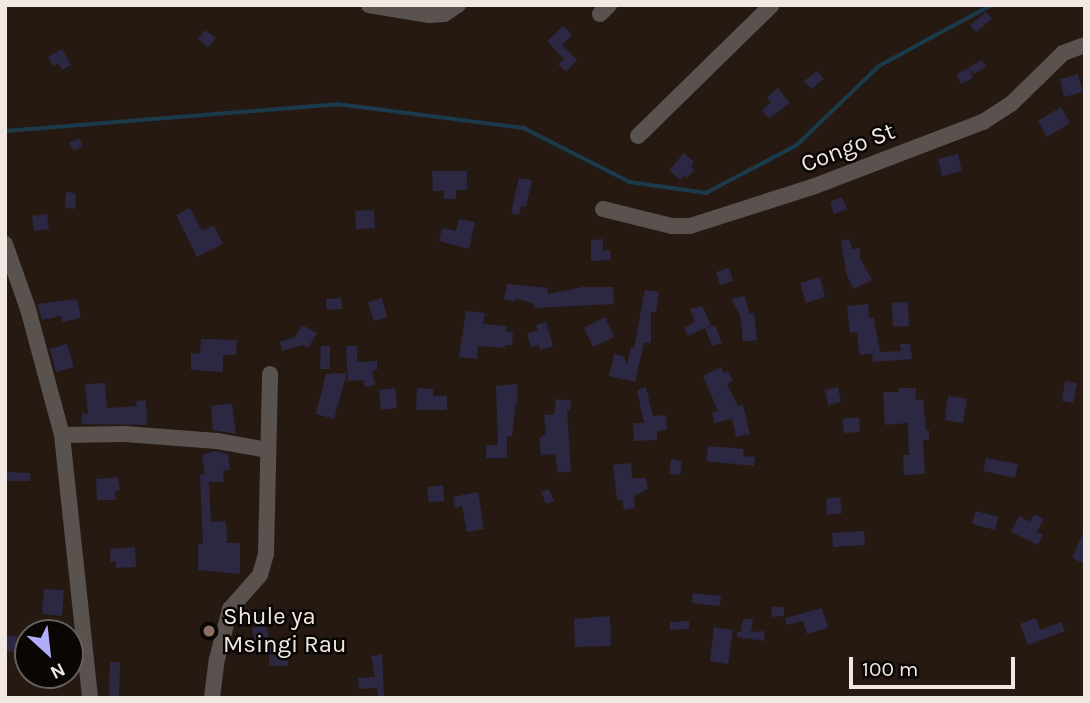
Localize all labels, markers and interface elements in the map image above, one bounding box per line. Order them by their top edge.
street label: Congo St [797,117,899,179]
place label: Shule ya Msingi Rau [223,603,346,659]
north arrow [14,619,84,689]
marker: Shule ya Msingi Rau [201,623,217,639]
scale bar [852,644,1018,688]
text: 100 m [862,657,919,681]
text: N [47,658,69,684]

